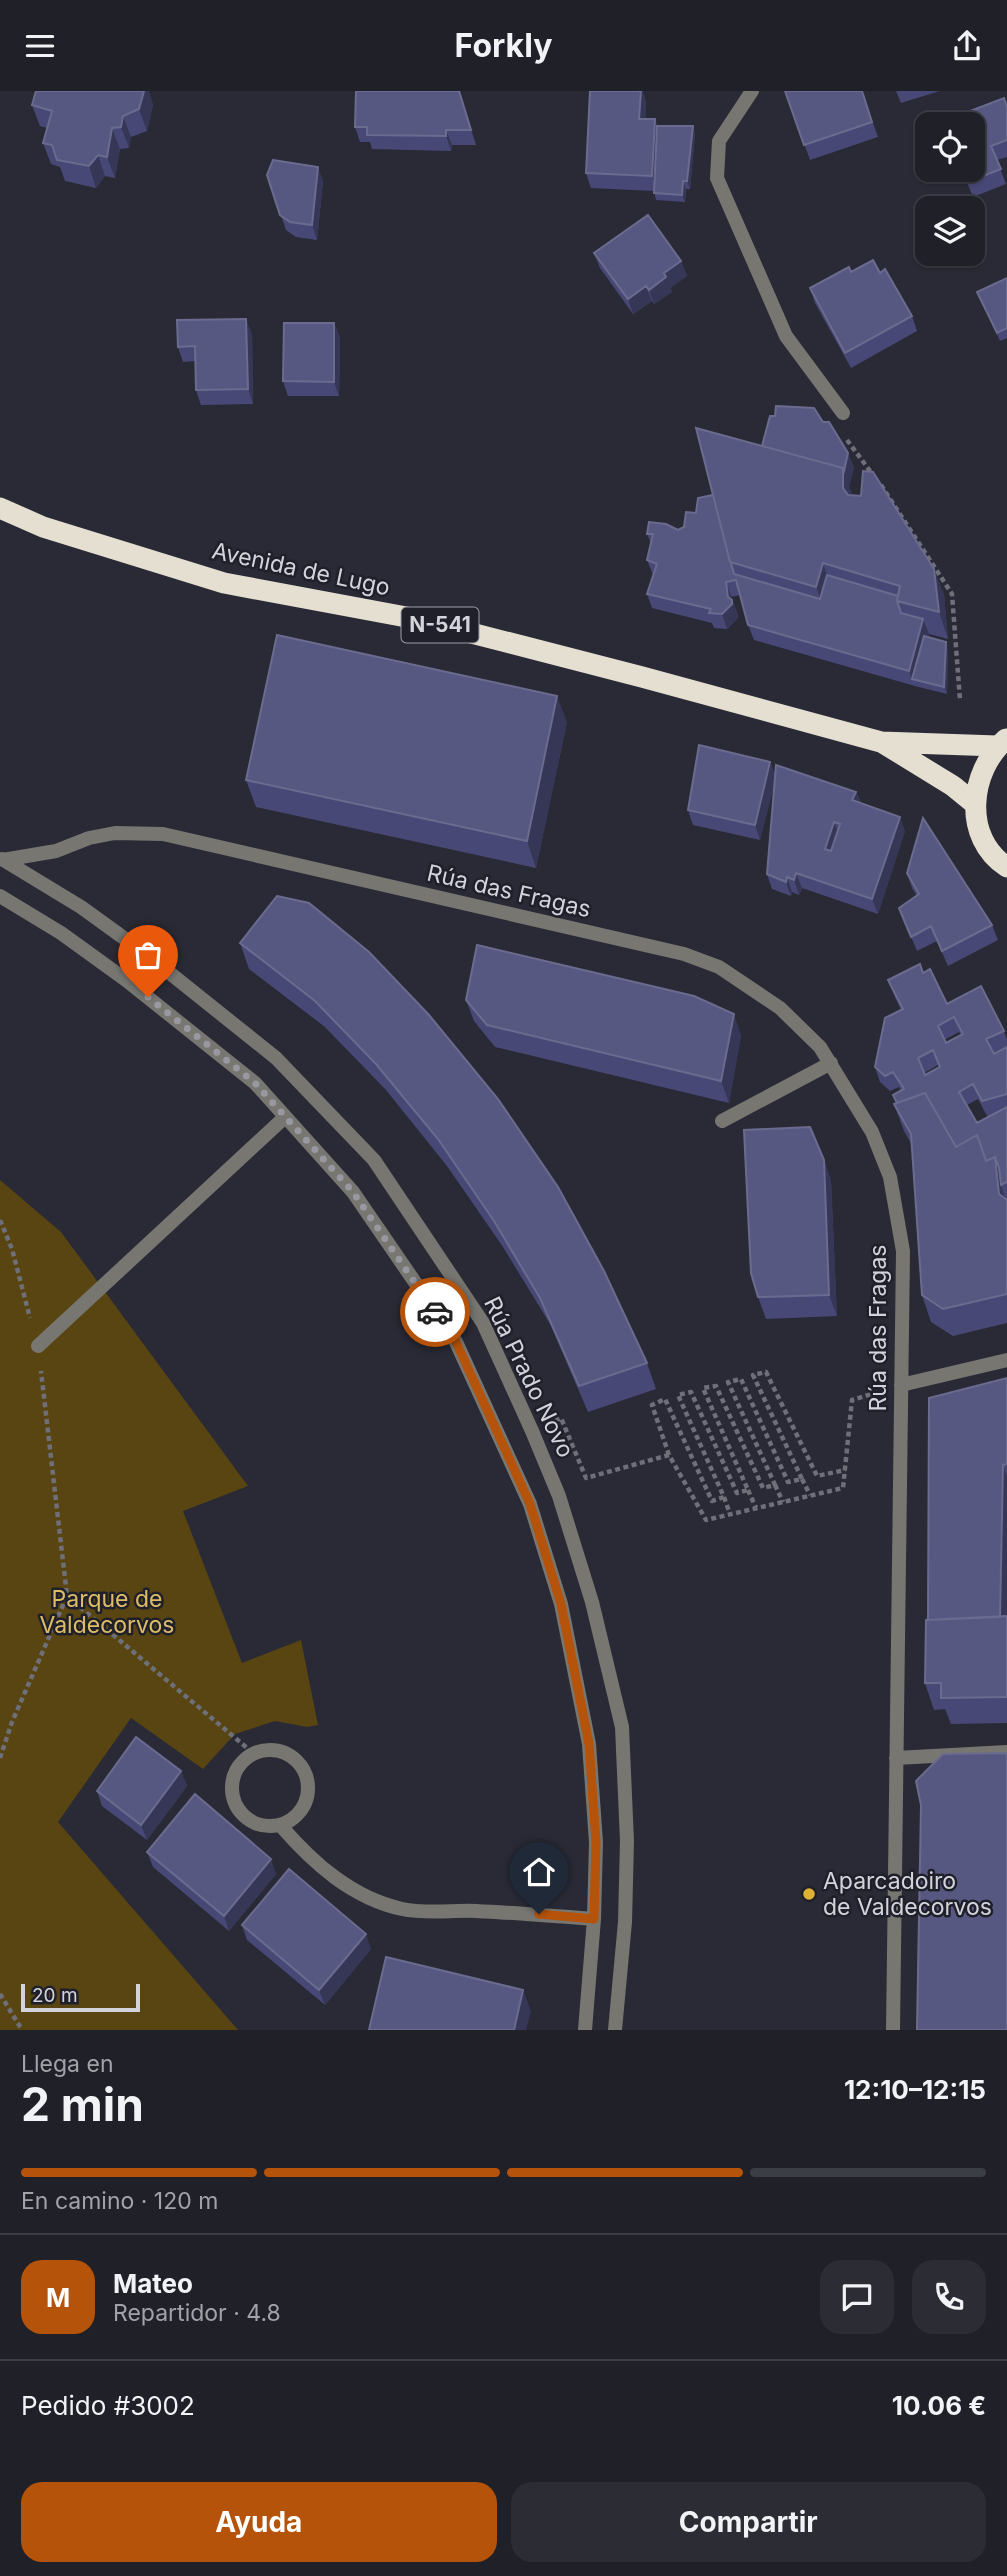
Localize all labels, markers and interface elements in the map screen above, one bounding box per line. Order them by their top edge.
text: Forkly [455,26,552,65]
icon: menu [21,27,59,65]
icon: share [948,27,986,65]
map controls [915,112,985,266]
button: locate [915,112,985,182]
button: layers [915,196,985,266]
street label: Avenida de Lugo [209,536,393,602]
road number: N-541 [402,607,478,643]
street label: Rúa das Fragas [424,859,594,923]
pin [118,925,178,997]
icon: bag [129,936,167,974]
street label: Rúa das Fragas [864,1244,892,1412]
courier [400,1277,470,1347]
street label: Rúa Prado Novo [478,1292,580,1462]
icon: car [416,1293,454,1331]
park label: Parque de Valdecorvos [39,1585,175,1639]
pin [509,1842,569,1914]
icon: home [520,1853,558,1891]
place label: Aparcadoiro de Valdecorvos [823,1867,992,1921]
marker: Aparcadoiro de Valdecorvos [801,1886,817,1902]
scale bar [21,1981,140,2013]
text: 20 m [32,1984,78,2007]
text: Llega en [21,2050,113,2078]
text: 12:10–12:15 [844,2074,986,2105]
text: 2 min [21,2076,144,2132]
text: En camino · 120 m [21,2187,218,2215]
button: chat [820,2260,894,2334]
button: phone [912,2260,986,2334]
text: Mateo [113,2268,193,2299]
text: M [46,2282,70,2313]
text: Repartidor · 4.8 [113,2299,281,2327]
text: Pedido #3002 [21,2390,195,2421]
text: 10.06 € [892,2390,986,2421]
button: Ayuda [21,2482,497,2562]
button: Compartir [511,2482,986,2562]

